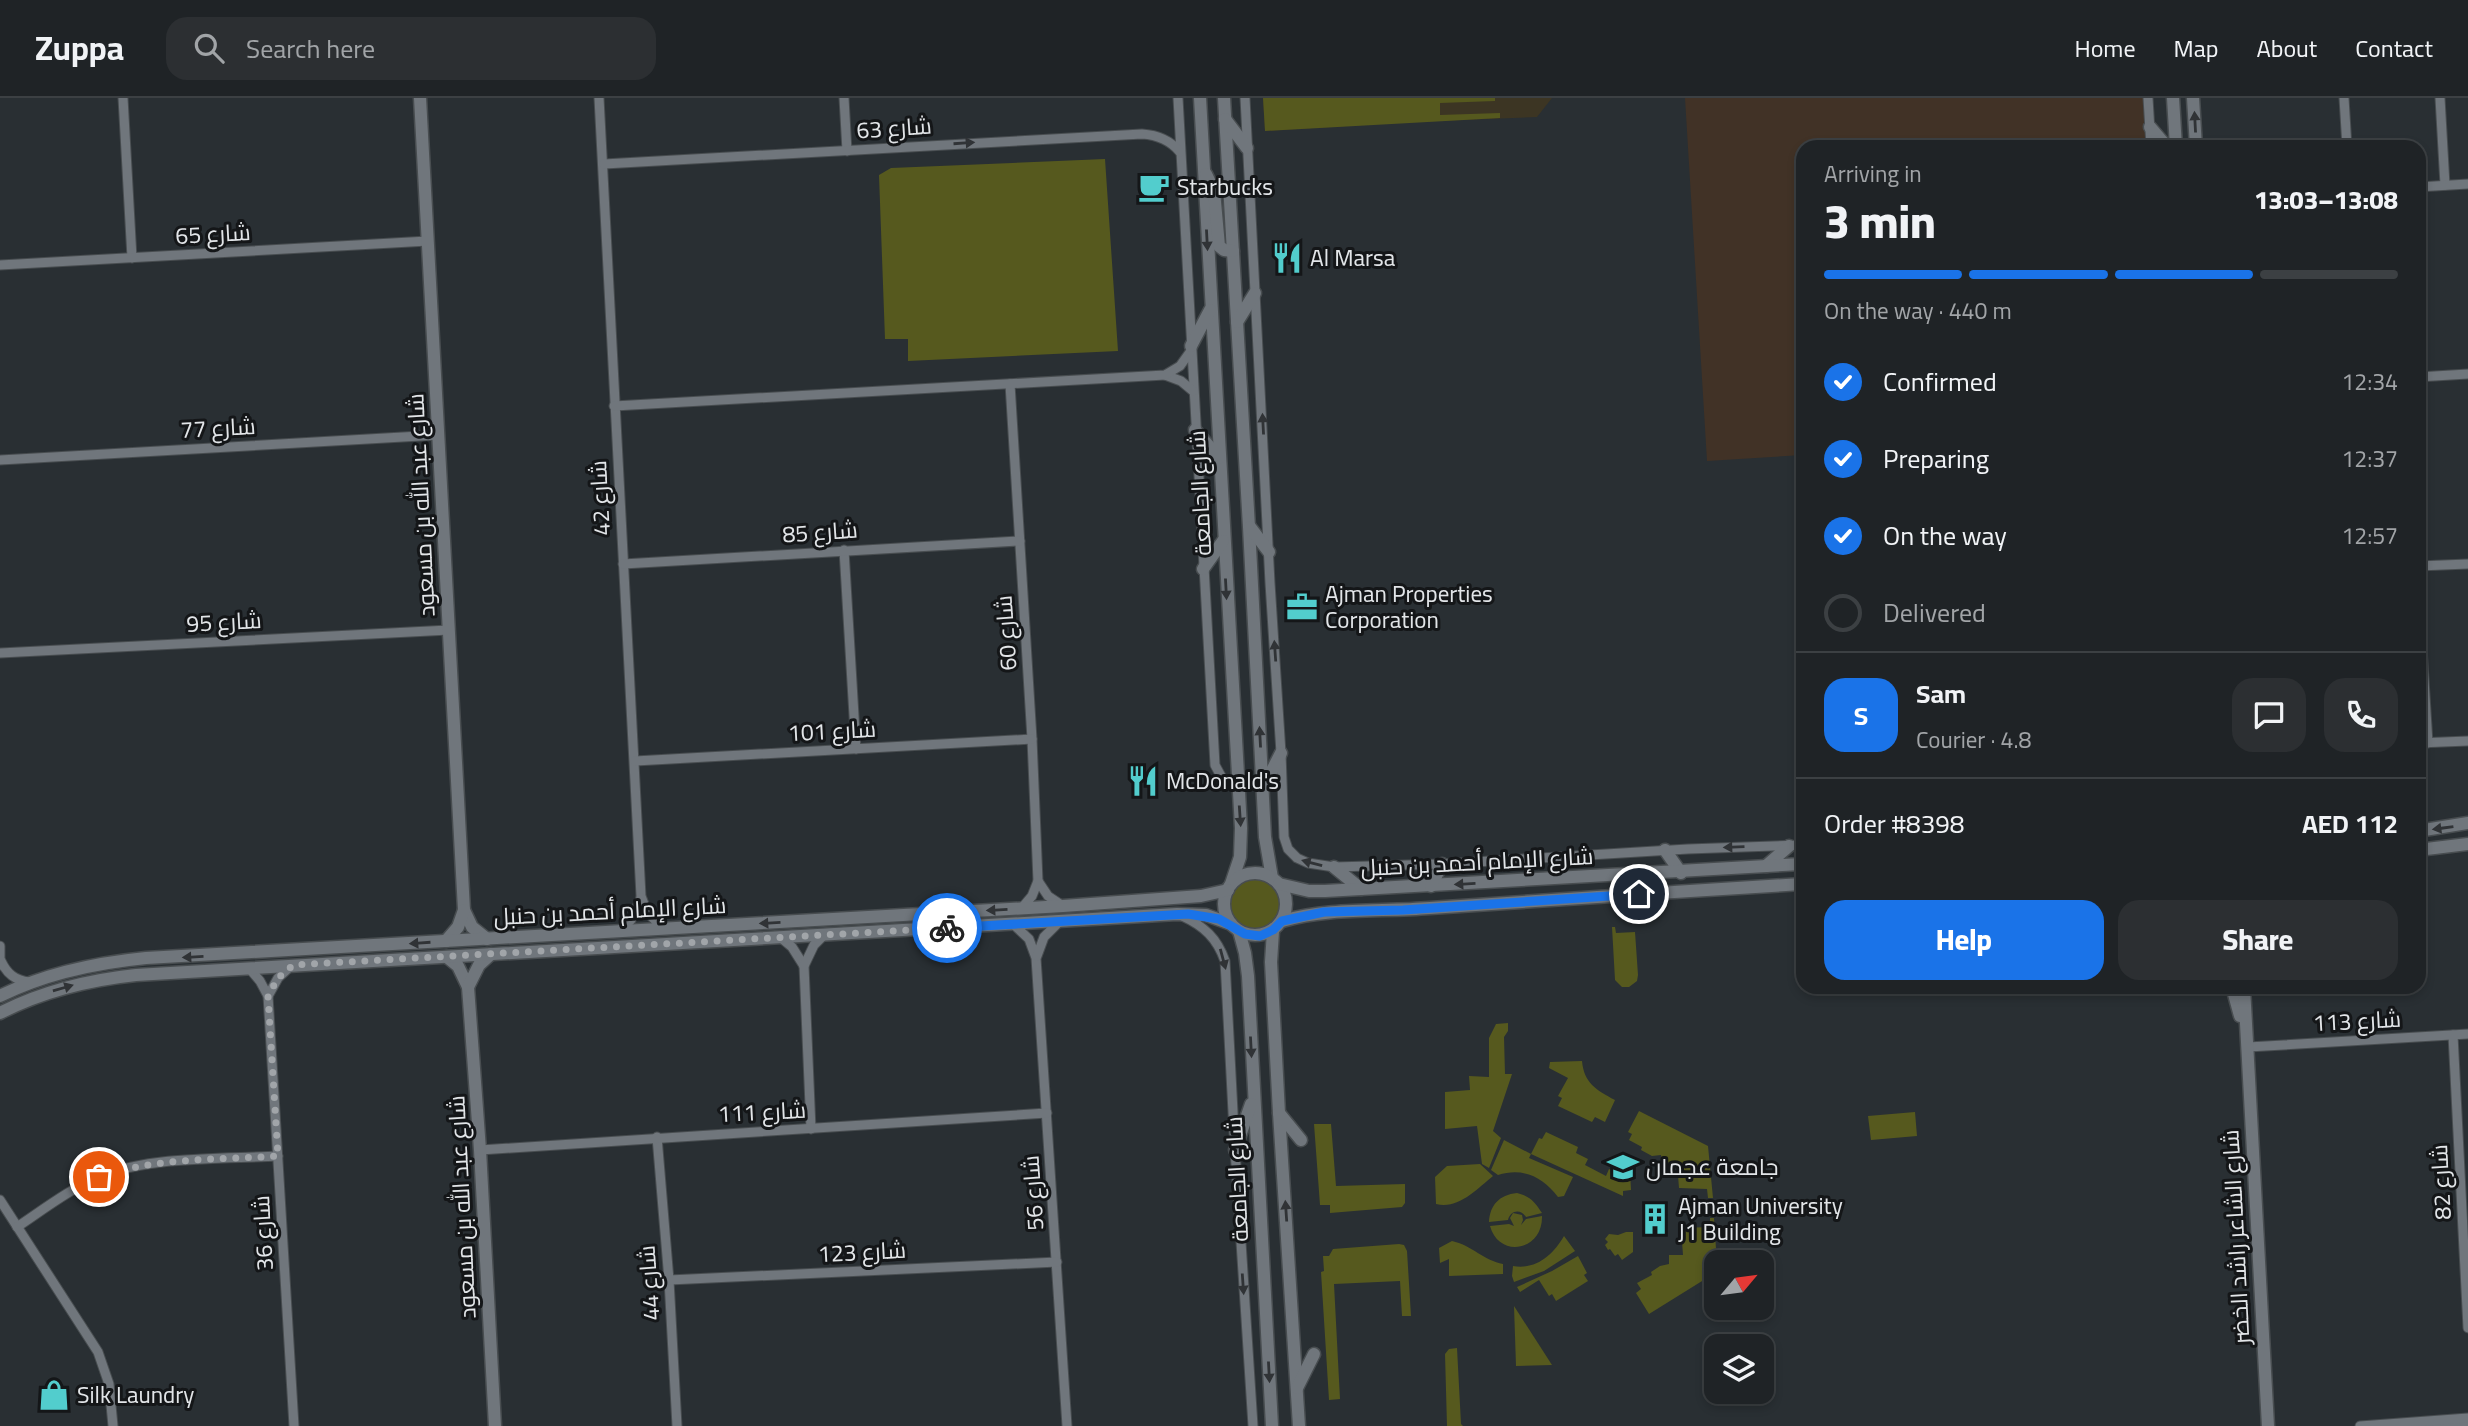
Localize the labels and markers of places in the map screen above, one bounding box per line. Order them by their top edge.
place label: Starbucks [1177,165,1273,208]
cafe icon: Starbucks [1137,170,1171,204]
place label: Al Marsa [1310,236,1396,279]
restaurant icon: Al Marsa [1270,241,1304,275]
place label: Ajman Properties Corporation [1325,572,1493,641]
office icon: Ajman Properties Corporation [1285,590,1319,624]
place label: McDonald's [1166,759,1279,802]
restaurant icon: McDonald's [1126,764,1160,798]
pin [1609,864,1669,924]
place label: جامعة عجمان [1646,1145,1778,1188]
pin [69,1147,129,1207]
school or university icon: جامعة عجمان [1606,1150,1640,1184]
place label: Ajman University J1 Building [1678,1184,1843,1253]
building icon: Ajman University J1 Building [1638,1202,1672,1236]
place label: Silk Laundry [77,1373,194,1416]
shop icon: Silk Laundry [37,1378,71,1412]

